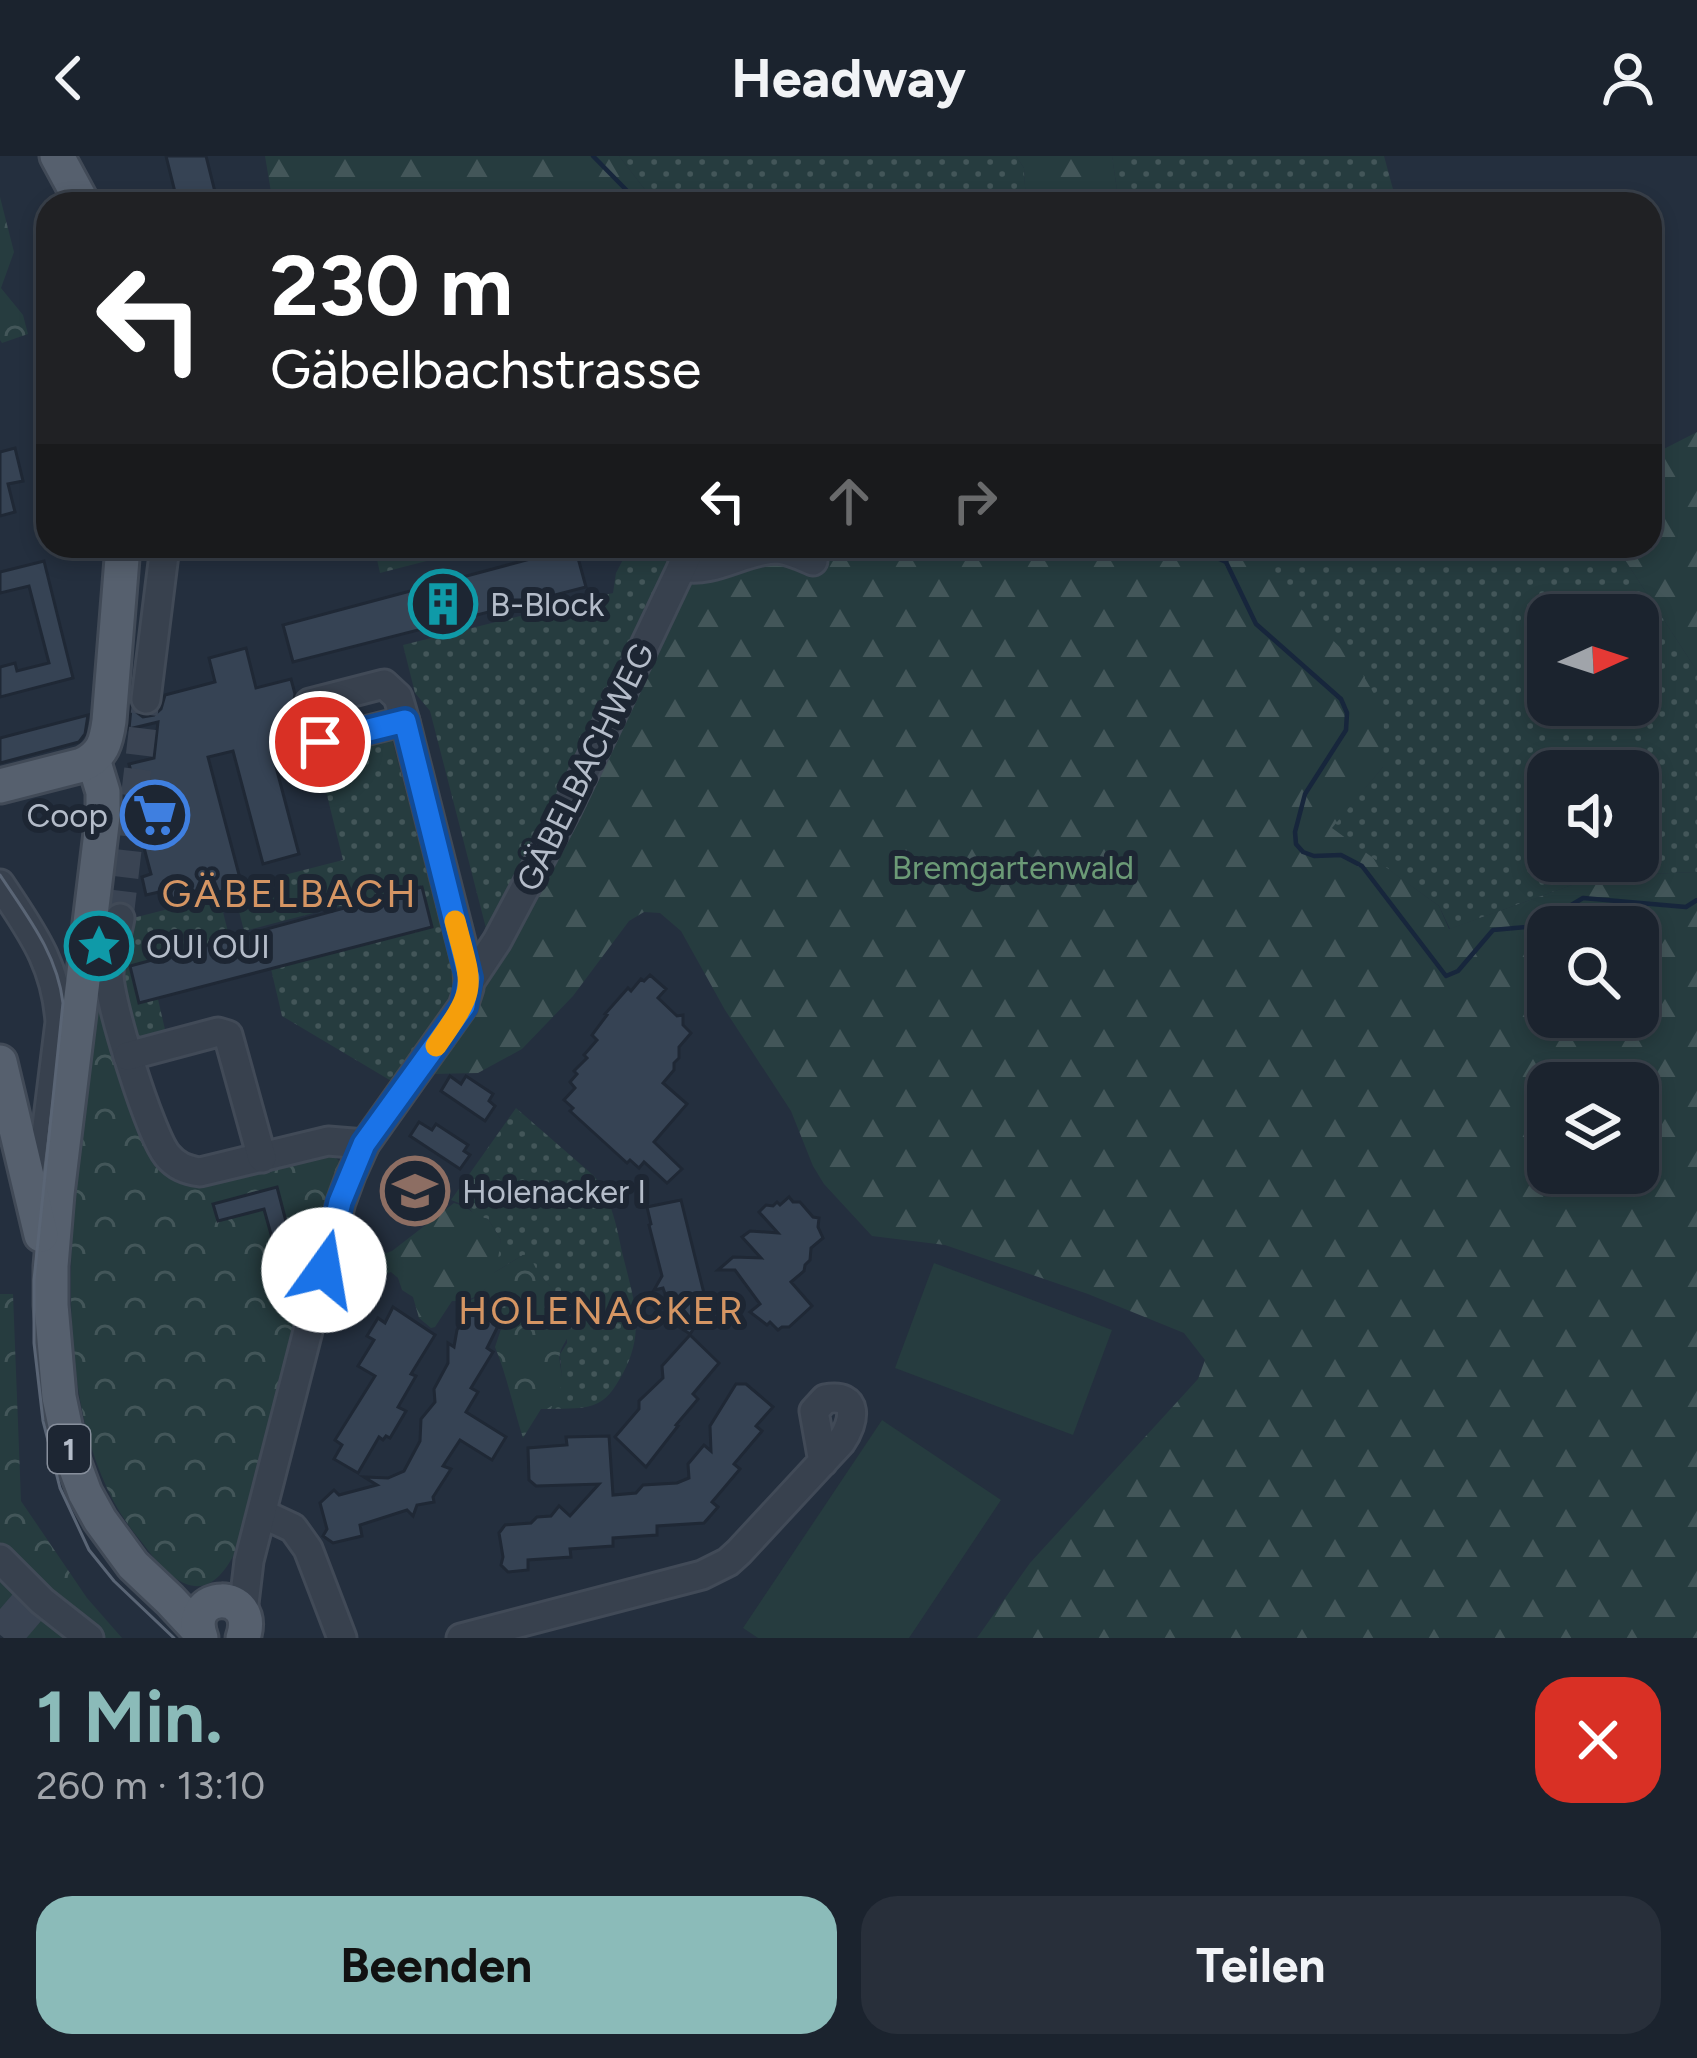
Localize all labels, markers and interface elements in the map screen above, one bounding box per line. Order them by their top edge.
icon: back [36,45,102,111]
icon: person [1595,45,1661,111]
text: Headway [731,46,966,111]
text: 230 m [270,235,513,336]
icon: left [72,240,228,396]
text: Gäbelbachstrasse [270,337,701,402]
icon: left [690,468,756,534]
icon: ahead [816,468,882,534]
icon: right [942,468,1008,534]
building icon: B-Block [408,569,478,639]
place label: B-Block [490,585,604,624]
north arrow [1527,594,1659,726]
map controls [1527,594,1659,1194]
street label: GÄBELBACHWEG [508,637,662,897]
pin [269,691,371,793]
icon: arrive [287,709,353,775]
button: sound [1527,750,1659,882]
supermarket icon: Coop [120,780,190,850]
place label: Coop [26,796,108,835]
park label: Bremgartenwald [892,848,1134,887]
district label: GÄBELBACH [161,870,419,917]
button: search [1527,906,1659,1038]
place icon: OUI OUI [64,911,134,981]
place label: OUI OUI [146,927,270,966]
button: layers [1527,1062,1659,1194]
school or university icon: Holenacker I [380,1156,450,1226]
place label: Holenacker I [462,1172,646,1211]
position arrow [261,1207,387,1333]
district label: HOLENACKER [458,1287,746,1334]
road number: 1 [48,1425,90,1473]
text: 1 Min. [36,1674,223,1760]
button: close [1535,1677,1661,1803]
text: 260 m · 13:10 [36,1762,265,1809]
button: Beenden [36,1896,837,2034]
button: Teilen [861,1896,1661,2034]

